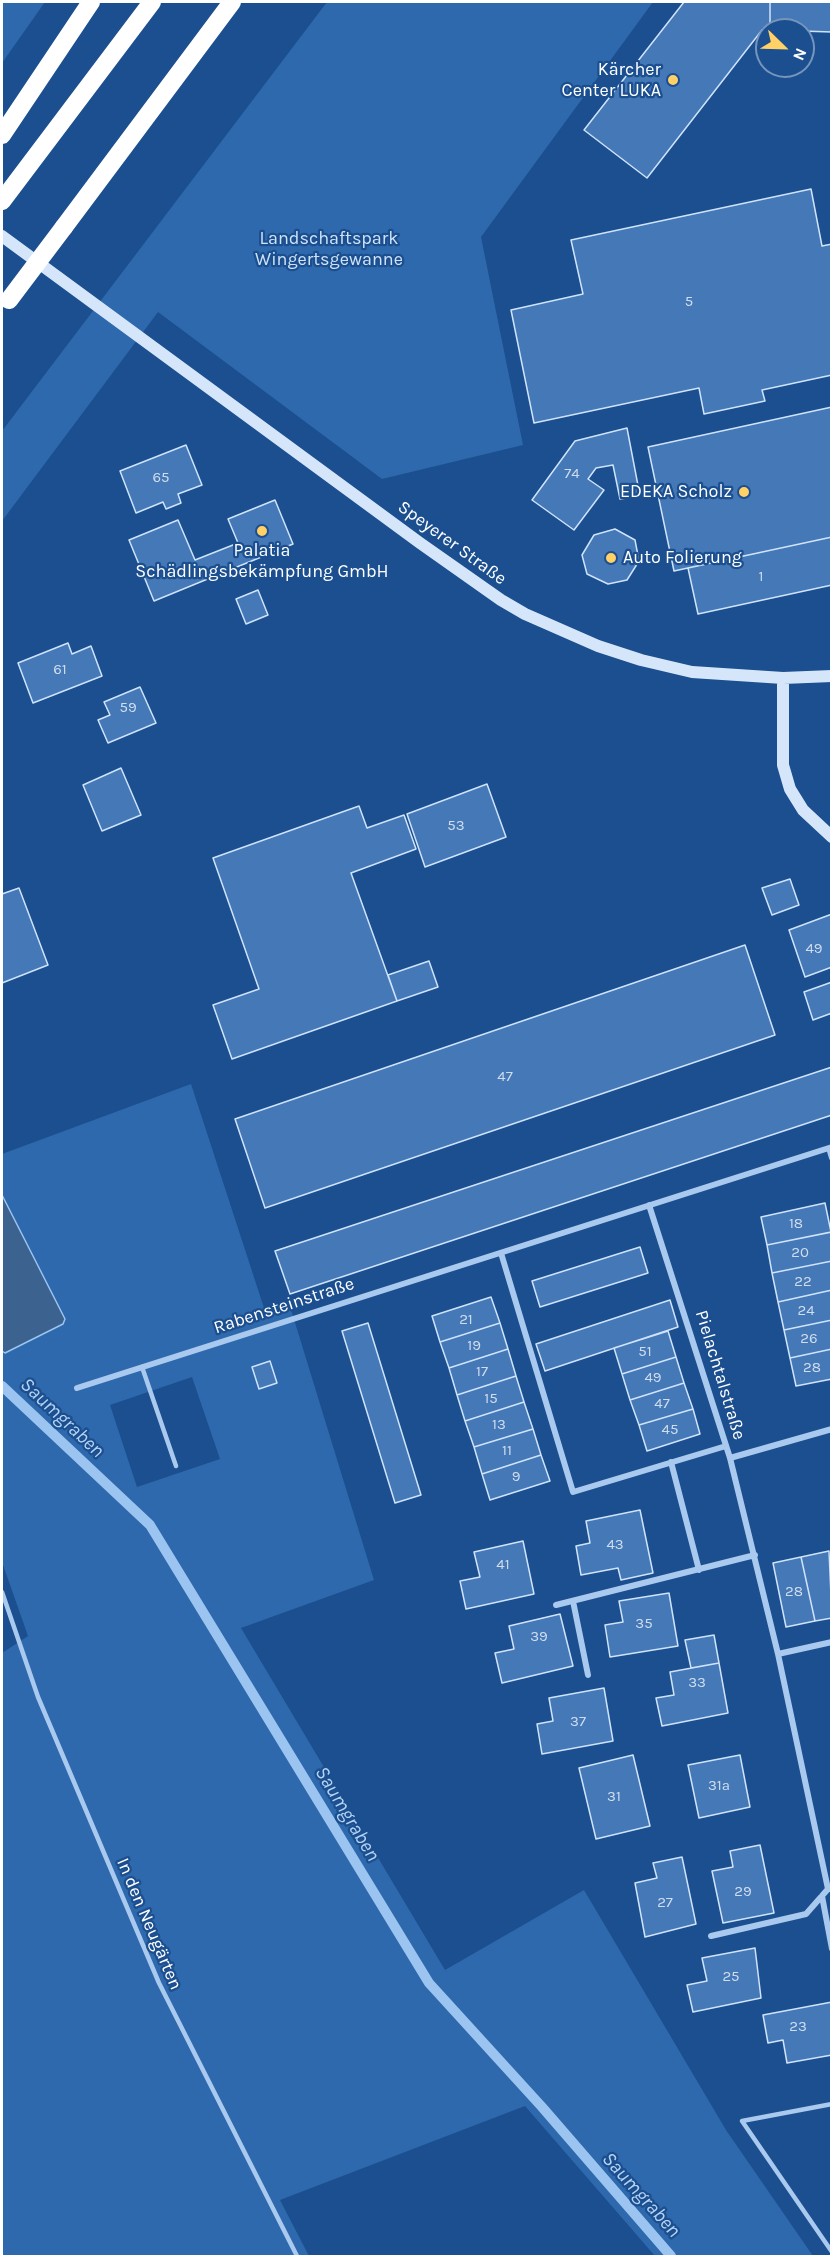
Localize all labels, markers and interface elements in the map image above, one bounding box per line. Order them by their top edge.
north arrow [755,18,815,78]
text: N [789,45,811,63]
place label: Kärcher Center LUKA [562,59,661,101]
marker: Kärcher Center LUKA [666,73,680,87]
park label: Landschaftspark Wingertsgewanne [255,228,403,270]
house number: 5 [685,293,693,311]
house number: 74 [564,465,580,483]
house number: 65 [152,469,170,487]
place label: EDEKA Scholz [620,481,732,503]
marker: EDEKA Scholz [737,485,751,499]
street label: Speyerer Straße [393,496,511,590]
marker: Palatia Schädlingsbekämpfung GmbH [255,524,269,538]
place label: Palatia Schädlingsbekämpfung GmbH [135,540,389,582]
place label: Auto Folierung [623,547,742,569]
marker: Auto Folierung [604,551,618,565]
house number: 1 [759,568,763,586]
house number: 61 [53,661,67,679]
house number: 59 [119,699,137,717]
house number: 53 [447,817,465,835]
house number: 49 [805,940,823,958]
house number: 47 [497,1068,513,1086]
house number: 18 [789,1215,803,1233]
house number: 20 [791,1244,809,1262]
street label: Rabensteinstraße [211,1273,357,1339]
house number: 22 [794,1273,812,1291]
house number: 24 [797,1302,815,1320]
street label: Pielachtalstraße [690,1308,750,1442]
house number: 21 [459,1311,473,1329]
house number: 26 [800,1330,818,1348]
house number: 19 [467,1337,481,1355]
house number: 51 [638,1343,652,1361]
house number: 28 [803,1359,821,1377]
house number: 17 [476,1363,488,1381]
house number: 49 [644,1369,662,1387]
water label: Saumgraben [15,1373,109,1463]
house number: 15 [484,1390,498,1408]
house number: 47 [654,1395,670,1413]
house number: 13 [492,1416,506,1434]
house number: 45 [662,1421,678,1439]
house number: 11 [502,1442,512,1460]
house number: 9 [512,1468,520,1486]
house number: 43 [606,1536,624,1554]
house number: 41 [496,1556,510,1574]
house number: 28 [785,1583,803,1601]
house number: 35 [635,1615,653,1633]
house number: 39 [530,1628,548,1646]
house number: 33 [688,1674,706,1692]
house number: 37 [570,1713,586,1731]
water label: Saumgraben [309,1762,385,1866]
house number: 31a [708,1777,730,1795]
house number: 31 [607,1788,621,1806]
street label: In den Neugärten [111,1855,187,1993]
house number: 29 [734,1883,752,1901]
house number: 27 [657,1894,673,1912]
house number: 25 [722,1968,740,1986]
house number: 23 [789,2018,807,2036]
water label: Saumgraben [596,2147,686,2243]

